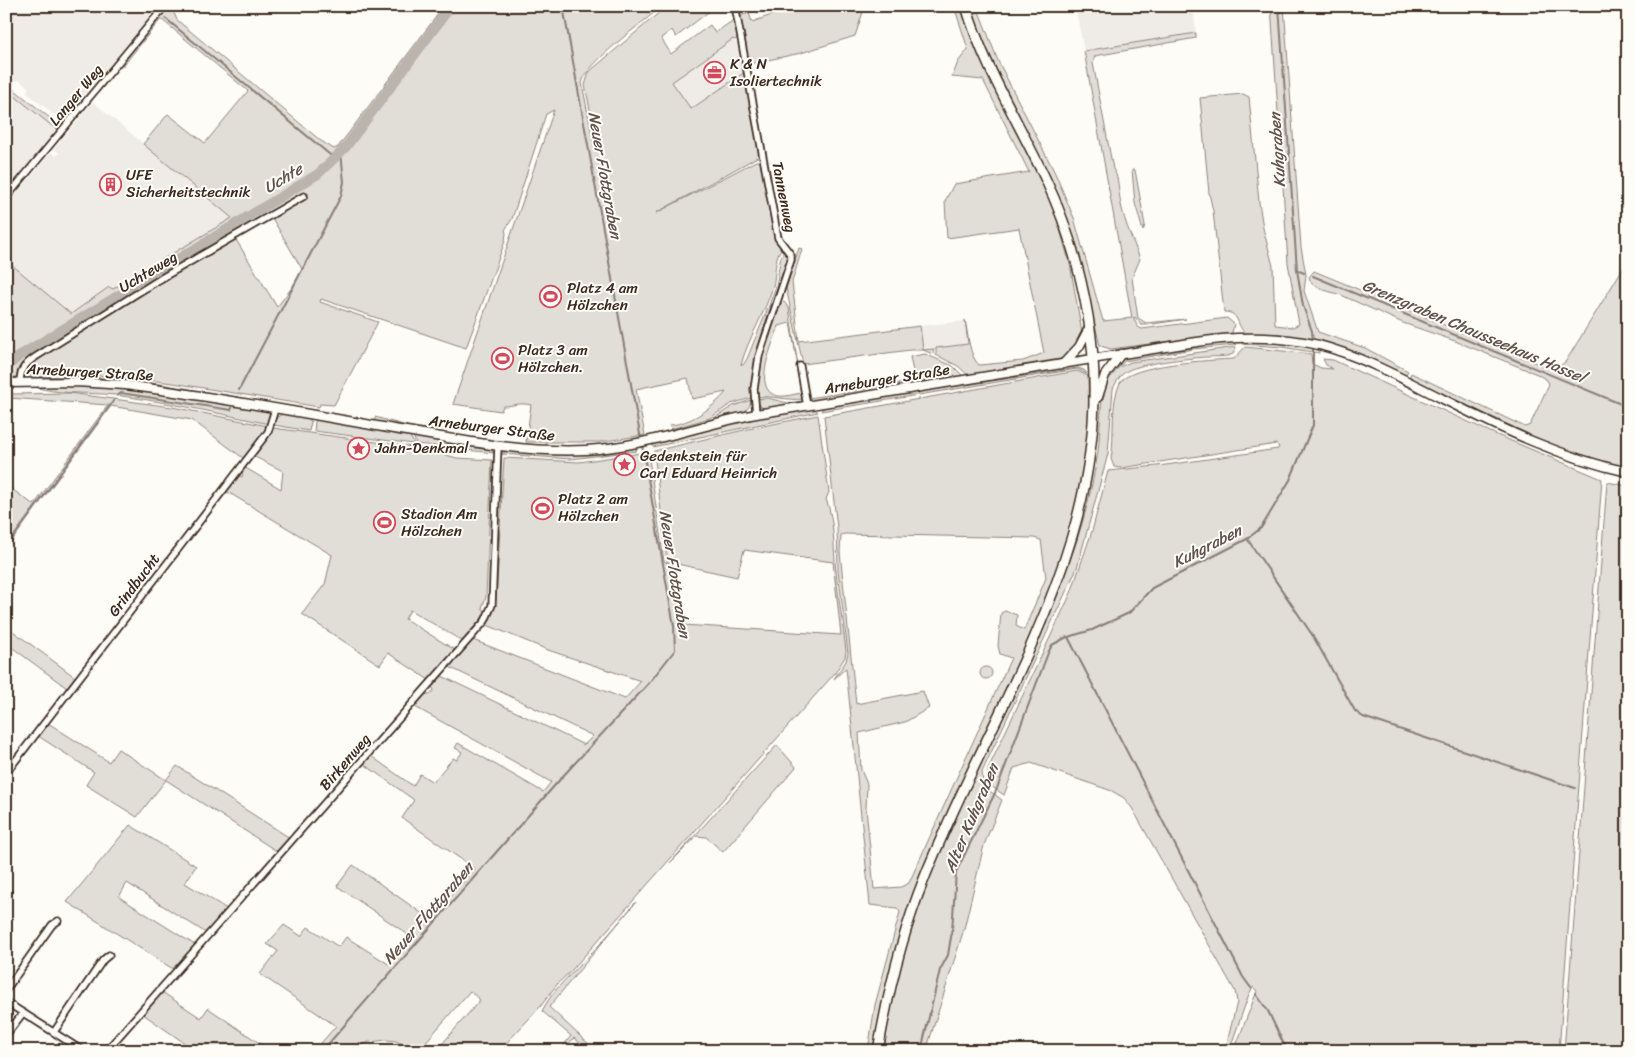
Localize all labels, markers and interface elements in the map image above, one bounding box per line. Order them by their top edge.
place label: K & N Isoliertechnik [729,51,822,94]
street label: Langer Weg [42,58,110,132]
office icon: K & N Isoliertechnik [702,61,726,85]
water label: Neuer Flottgraben [580,109,631,243]
water label: Kuhgraben [1260,109,1294,188]
water label: Uchte [258,154,310,201]
street label: Tannenweg [764,159,804,235]
place label: UFE Sicherheitstechnik [126,162,251,205]
building icon: UFE Sicherheitstechnik [98,172,122,196]
street label: Uchteweg [114,244,183,300]
water label: Grenzgraben Chausseehaus Hassel [1358,271,1593,393]
place label: Platz 4 am Hölzchen [567,275,638,318]
sports icon: Platz 4 am Hölzchen [539,285,563,309]
place label: Platz 3 am Hölzchen. [518,337,588,380]
sports icon: Platz 3 am Hölzchen. [490,347,514,371]
street label: Arneburger Straße [25,356,154,388]
street label: Arneburger Straße [821,356,952,402]
street label: Arneburger Straße [427,407,557,449]
place label: Jahn-Denkmal [374,435,469,461]
place icon: Jahn-Denkmal [347,436,371,460]
place label: Gedenkstein für Carl Eduard Heinrich [640,443,777,486]
place icon: Gedenkstein für Carl Eduard Heinrich [612,453,636,477]
place label: Platz 2 am Hölzchen [558,486,629,529]
sports icon: Platz 2 am Hölzchen [530,496,554,520]
place label: Stadion Am Hölzchen [401,501,478,544]
water label: Neuer Flottgraben [651,508,700,642]
sports icon: Stadion Am Hölzchen [373,511,397,535]
water label: Kuhgraben [1167,515,1249,576]
street label: Grindbucht [101,547,167,622]
street label: Birkenweg [313,727,378,796]
water label: Alter Kuhgraben [935,757,1008,878]
water label: Neuer Flottgraben [375,853,483,971]

